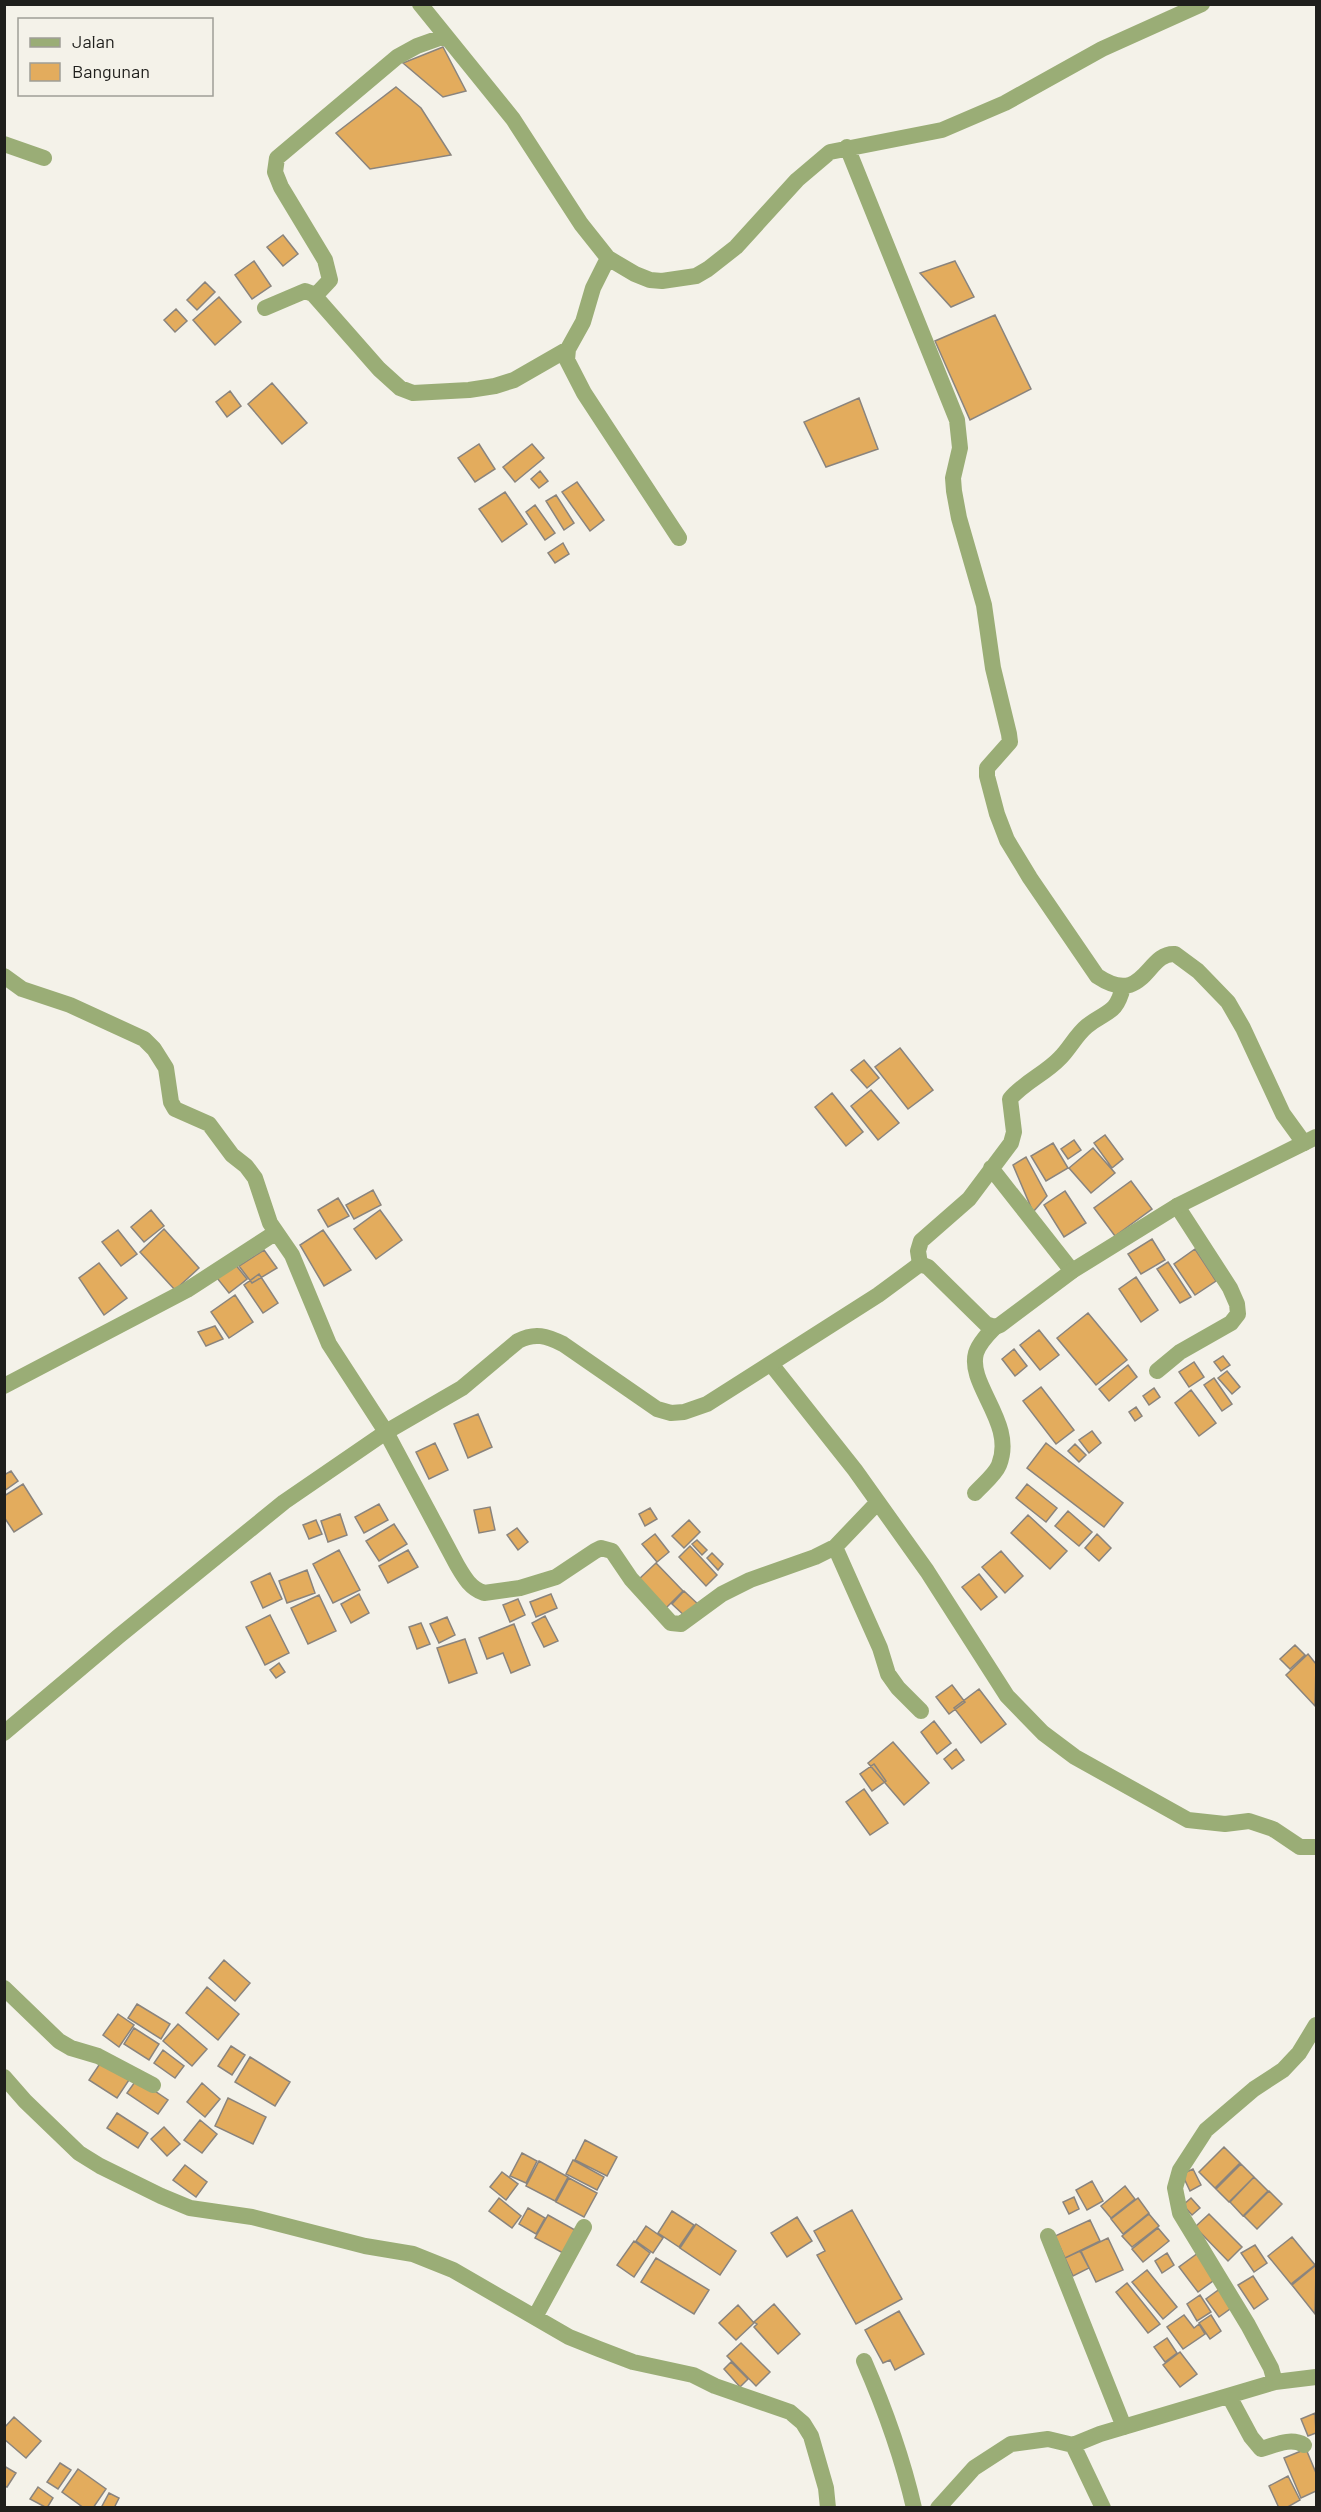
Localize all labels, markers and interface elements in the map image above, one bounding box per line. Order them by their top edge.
legend [18,18,213,96]
text: Jalan [72,30,115,52]
text: Bangunan [72,60,150,82]

